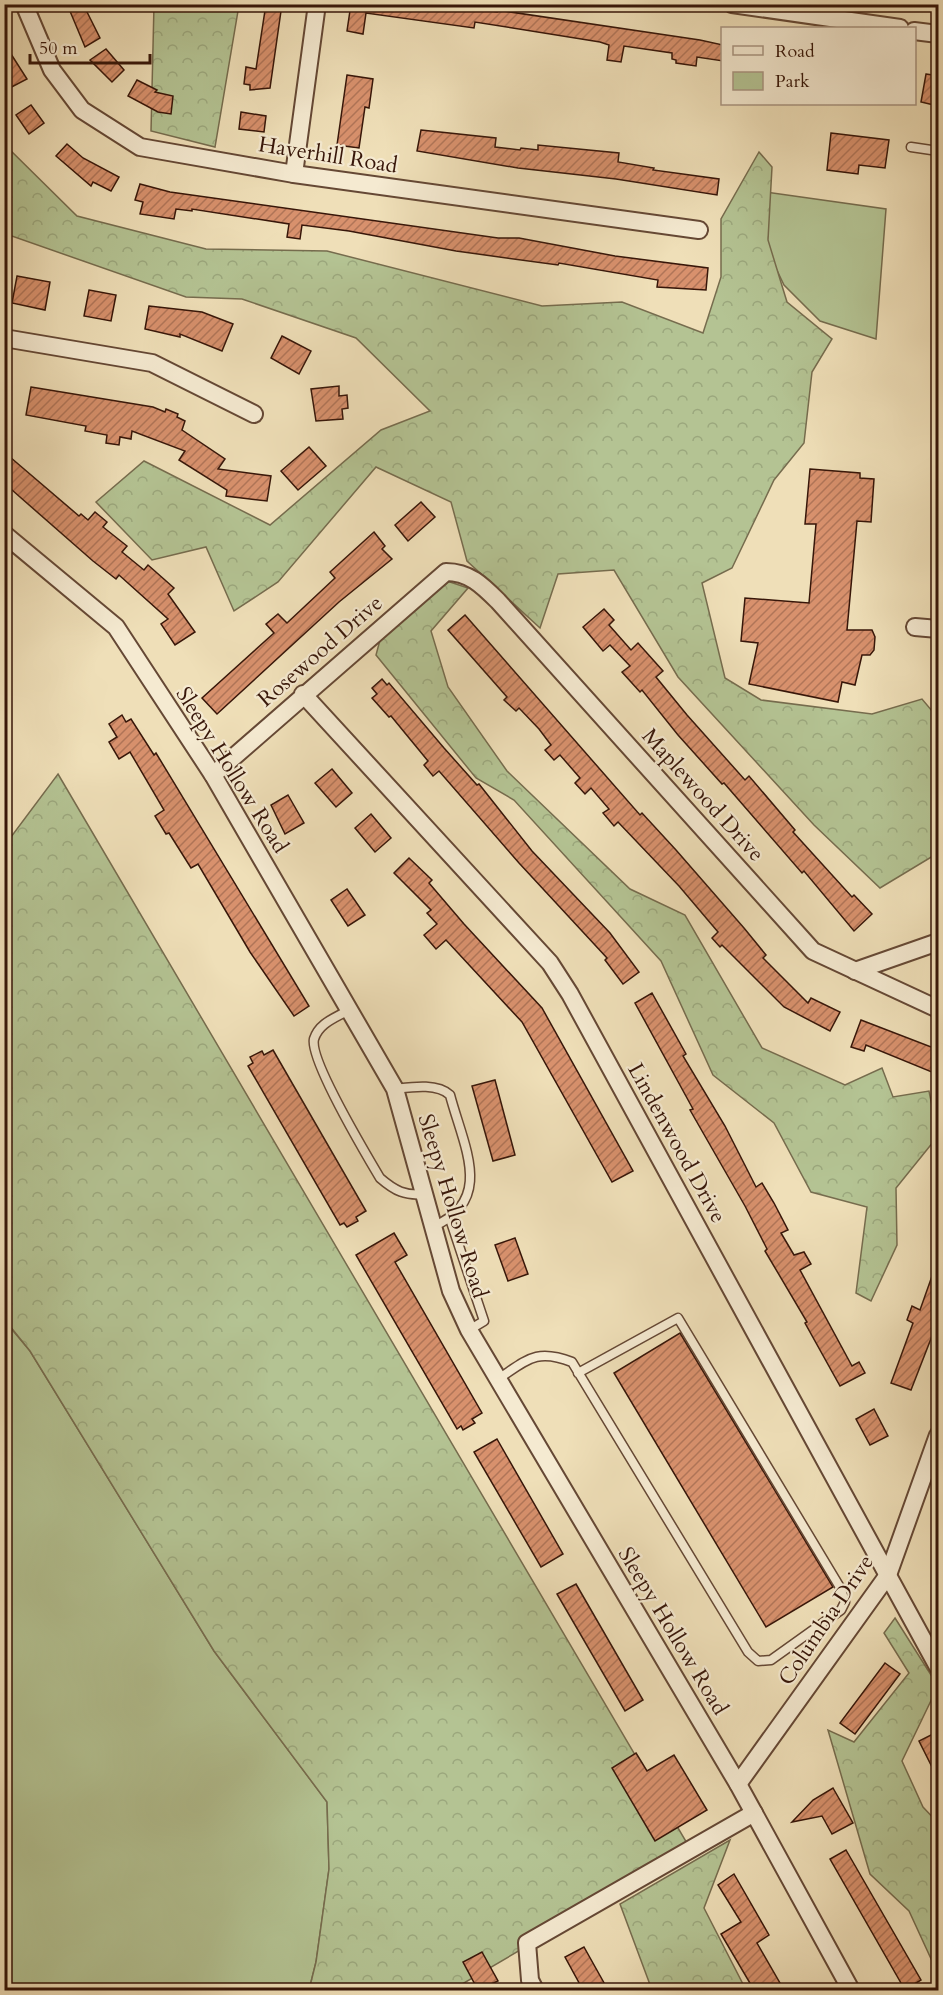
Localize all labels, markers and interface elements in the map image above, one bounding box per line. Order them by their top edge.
scale bar [30,27,150,65]
legend [721,27,916,105]
text: 50 m [39,36,78,61]
text: Road [775,39,815,64]
text: Park [775,69,810,94]
street label: Haverhill Road [256,129,400,181]
street label: Rosewood Drive [251,588,389,714]
street label: Sleepy Hollow Road [169,681,296,859]
street label: Maplewood Drive [635,722,771,868]
street label: Lindenwood Drive [621,1058,733,1228]
street label: Sleepy Hollow Road [411,1110,495,1302]
street label: Sleepy Hollow Road [611,1541,735,1721]
street label: Columbia Drive [771,1549,881,1691]

